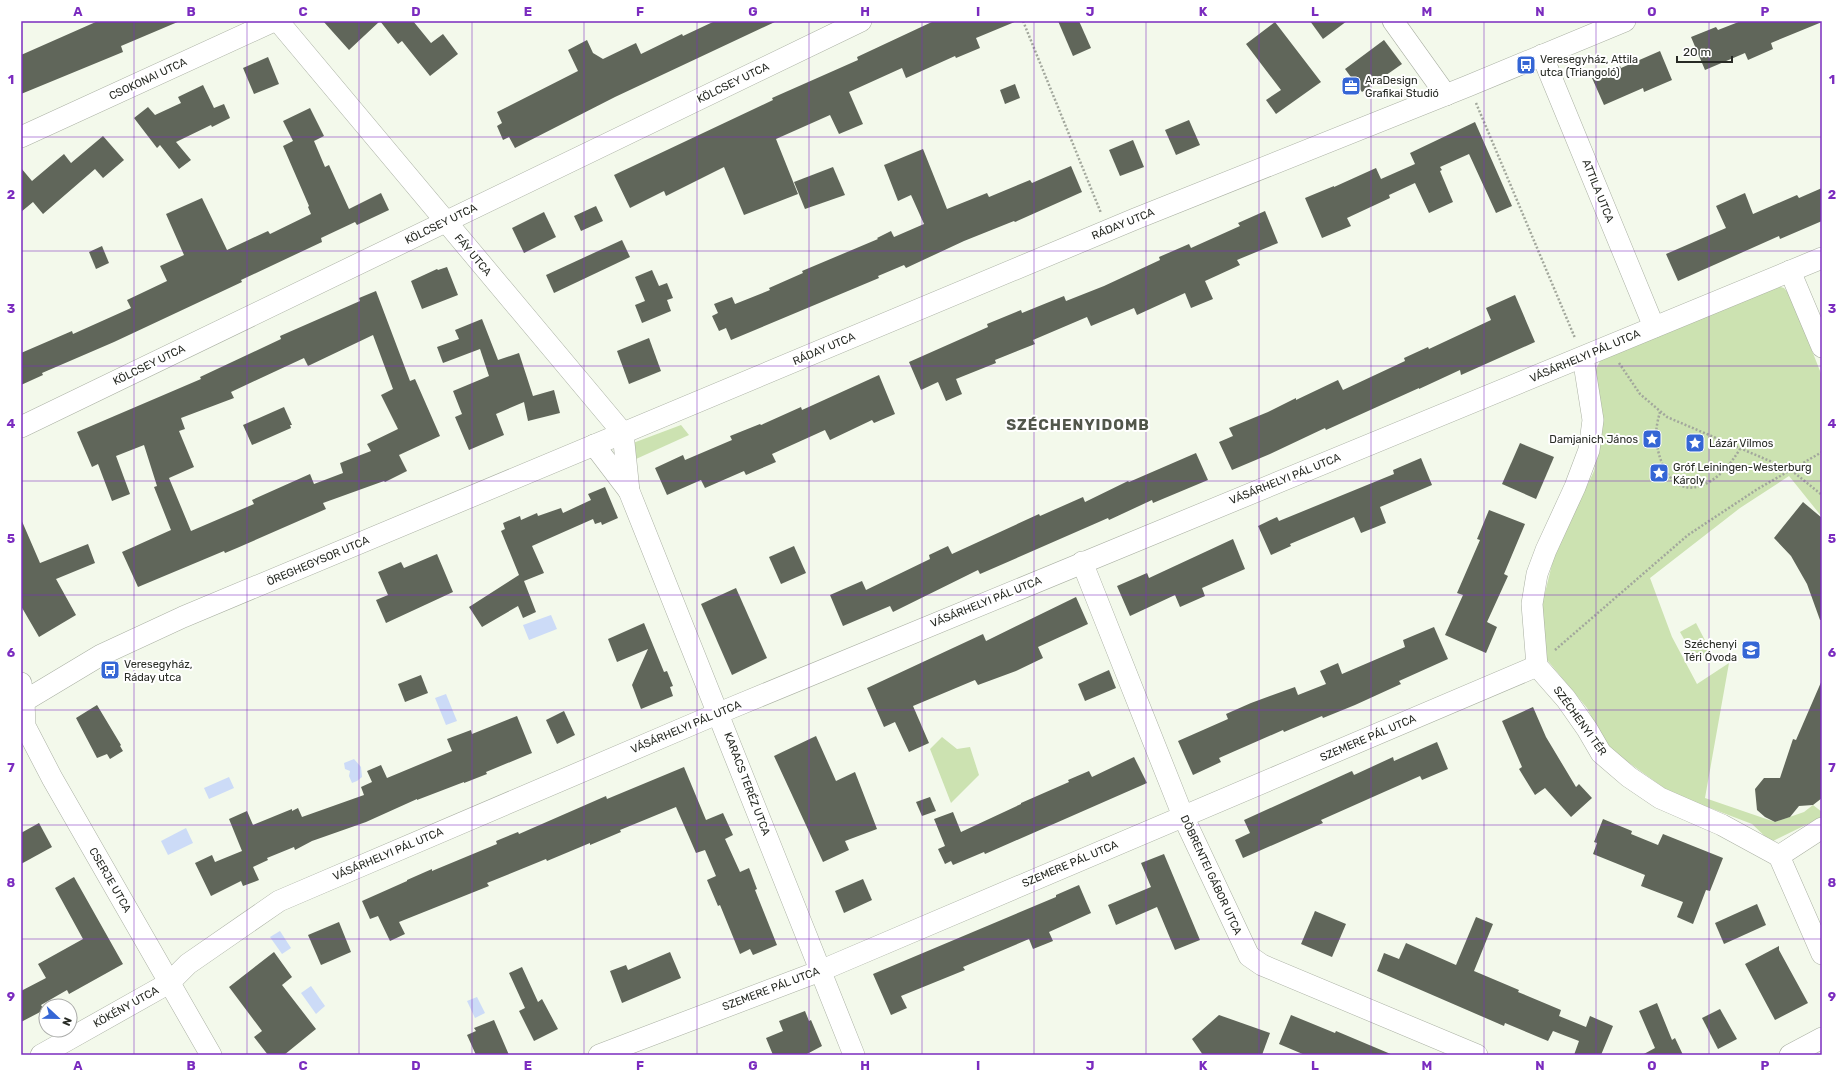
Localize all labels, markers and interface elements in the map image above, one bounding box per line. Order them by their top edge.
text: A [73,4,83,19]
text: B [186,4,196,19]
text: C [298,4,308,19]
text: D [411,4,421,19]
text: E [524,4,532,19]
text: F [636,4,644,19]
text: G [748,4,758,19]
text: H [860,4,870,19]
text: I [976,4,980,19]
text: J [1086,4,1094,19]
text: K [1199,4,1208,19]
text: L [1311,4,1319,19]
text: M [1422,4,1432,19]
text: N [1535,4,1545,19]
text: O [1647,4,1657,19]
text: P [1761,4,1770,19]
scale bar [1677,38,1732,64]
text: 20 m [1683,45,1711,59]
place label: Veresegyház, Attila utca (Triangoló) [1540,53,1638,79]
bus stop icon: Veresegyház, Attila utca (Triangoló) [1515,54,1537,76]
street label: CSOKONAI UTCA [107,55,190,103]
street label: KÖLCSEY UTCA [695,60,772,106]
text: 1 [8,72,14,87]
text: 1 [1829,72,1835,87]
place label: AraDesign Grafikai Studió [1365,74,1439,100]
office icon: AraDesign Grafikai Studió [1340,75,1362,97]
street label: ATTILA UTCA [1579,158,1617,225]
text: 2 [7,187,15,202]
text: 2 [1828,187,1836,202]
street label: KÖLCSEY UTCA [403,201,480,247]
street label: RÁDAY UTCA [1090,205,1157,243]
street label: FÁY UTCA [452,231,495,279]
text: 3 [7,301,16,316]
text: 3 [1828,301,1837,316]
street label: VÁSÁRHELYI PÁL UTCA [1528,327,1643,385]
street label: RÁDAY UTCA [791,330,858,368]
street label: KÖLCSEY UTCA [111,342,188,388]
text: 4 [7,416,16,431]
district label: SZÉCHENYIDOMB [1006,416,1150,434]
text: 4 [1828,416,1837,431]
place icon: Damjanich János [1641,428,1663,450]
place icon: Lázár Vilmos [1684,432,1706,454]
place label: Damjanich János [1549,433,1638,446]
place label: Lázár Vilmos [1709,437,1774,450]
street label: VÁSÁRHELYI PÁL UTCA [1228,451,1343,507]
place label: Gróf Leiningen-Westerburg Károly [1673,461,1812,487]
place icon: Gróf Leiningen-Westerburg Károly [1648,462,1670,484]
text: 5 [7,531,15,546]
text: 5 [1828,531,1836,546]
street label: ÖREGHEGYSOR UTCA [265,533,372,588]
street label: VÁSÁRHELYI PÁL UTCA [929,574,1044,630]
place label: Széchenyi Téri Óvoda [1684,638,1737,664]
school or university icon: Széchenyi Téri Óvoda [1740,639,1762,661]
text: 6 [7,645,16,660]
text: 6 [1828,645,1837,660]
place label: Veresegyház, Ráday utca [124,658,193,684]
bus stop icon: Veresegyház, Ráday utca [99,659,121,681]
street label: SZÉCHENYI TÉR [1551,684,1609,758]
street label: VÁSÁRHELYI PÁL UTCA [629,698,744,756]
street label: SZEMERE PÁL UTCA [1318,712,1419,764]
street label: KARACS TERÉZ UTCA [721,730,773,838]
text: 7 [7,760,15,775]
text: 7 [1828,760,1836,775]
street label: DÖBRENTEI GÁBOR UTCA [1178,813,1245,937]
street label: VÁSÁRHELYI PÁL UTCA [331,825,446,883]
street label: SZEMERE PÁL UTCA [1020,838,1121,890]
street label: CSERJE UTCA [86,845,134,915]
text: 8 [7,875,16,890]
text: 8 [1828,875,1837,890]
street label: SZEMERE PÁL UTCA [720,964,822,1014]
street label: KÖKÉNY UTCA [91,983,161,1030]
text: 9 [7,989,15,1004]
text: 9 [1828,989,1836,1004]
north arrow [38,998,78,1038]
text: N [59,1015,74,1028]
text: A [73,1058,83,1073]
text: B [186,1058,196,1073]
text: C [298,1058,308,1073]
text: D [411,1058,421,1073]
text: E [524,1058,532,1073]
text: F [636,1058,644,1073]
text: G [748,1058,758,1073]
text: H [860,1058,870,1073]
text: I [976,1058,980,1073]
text: J [1086,1058,1094,1073]
text: K [1199,1058,1208,1073]
text: L [1311,1058,1319,1073]
text: M [1422,1058,1432,1073]
text: N [1535,1058,1545,1073]
text: O [1647,1058,1657,1073]
text: P [1761,1058,1770,1073]

